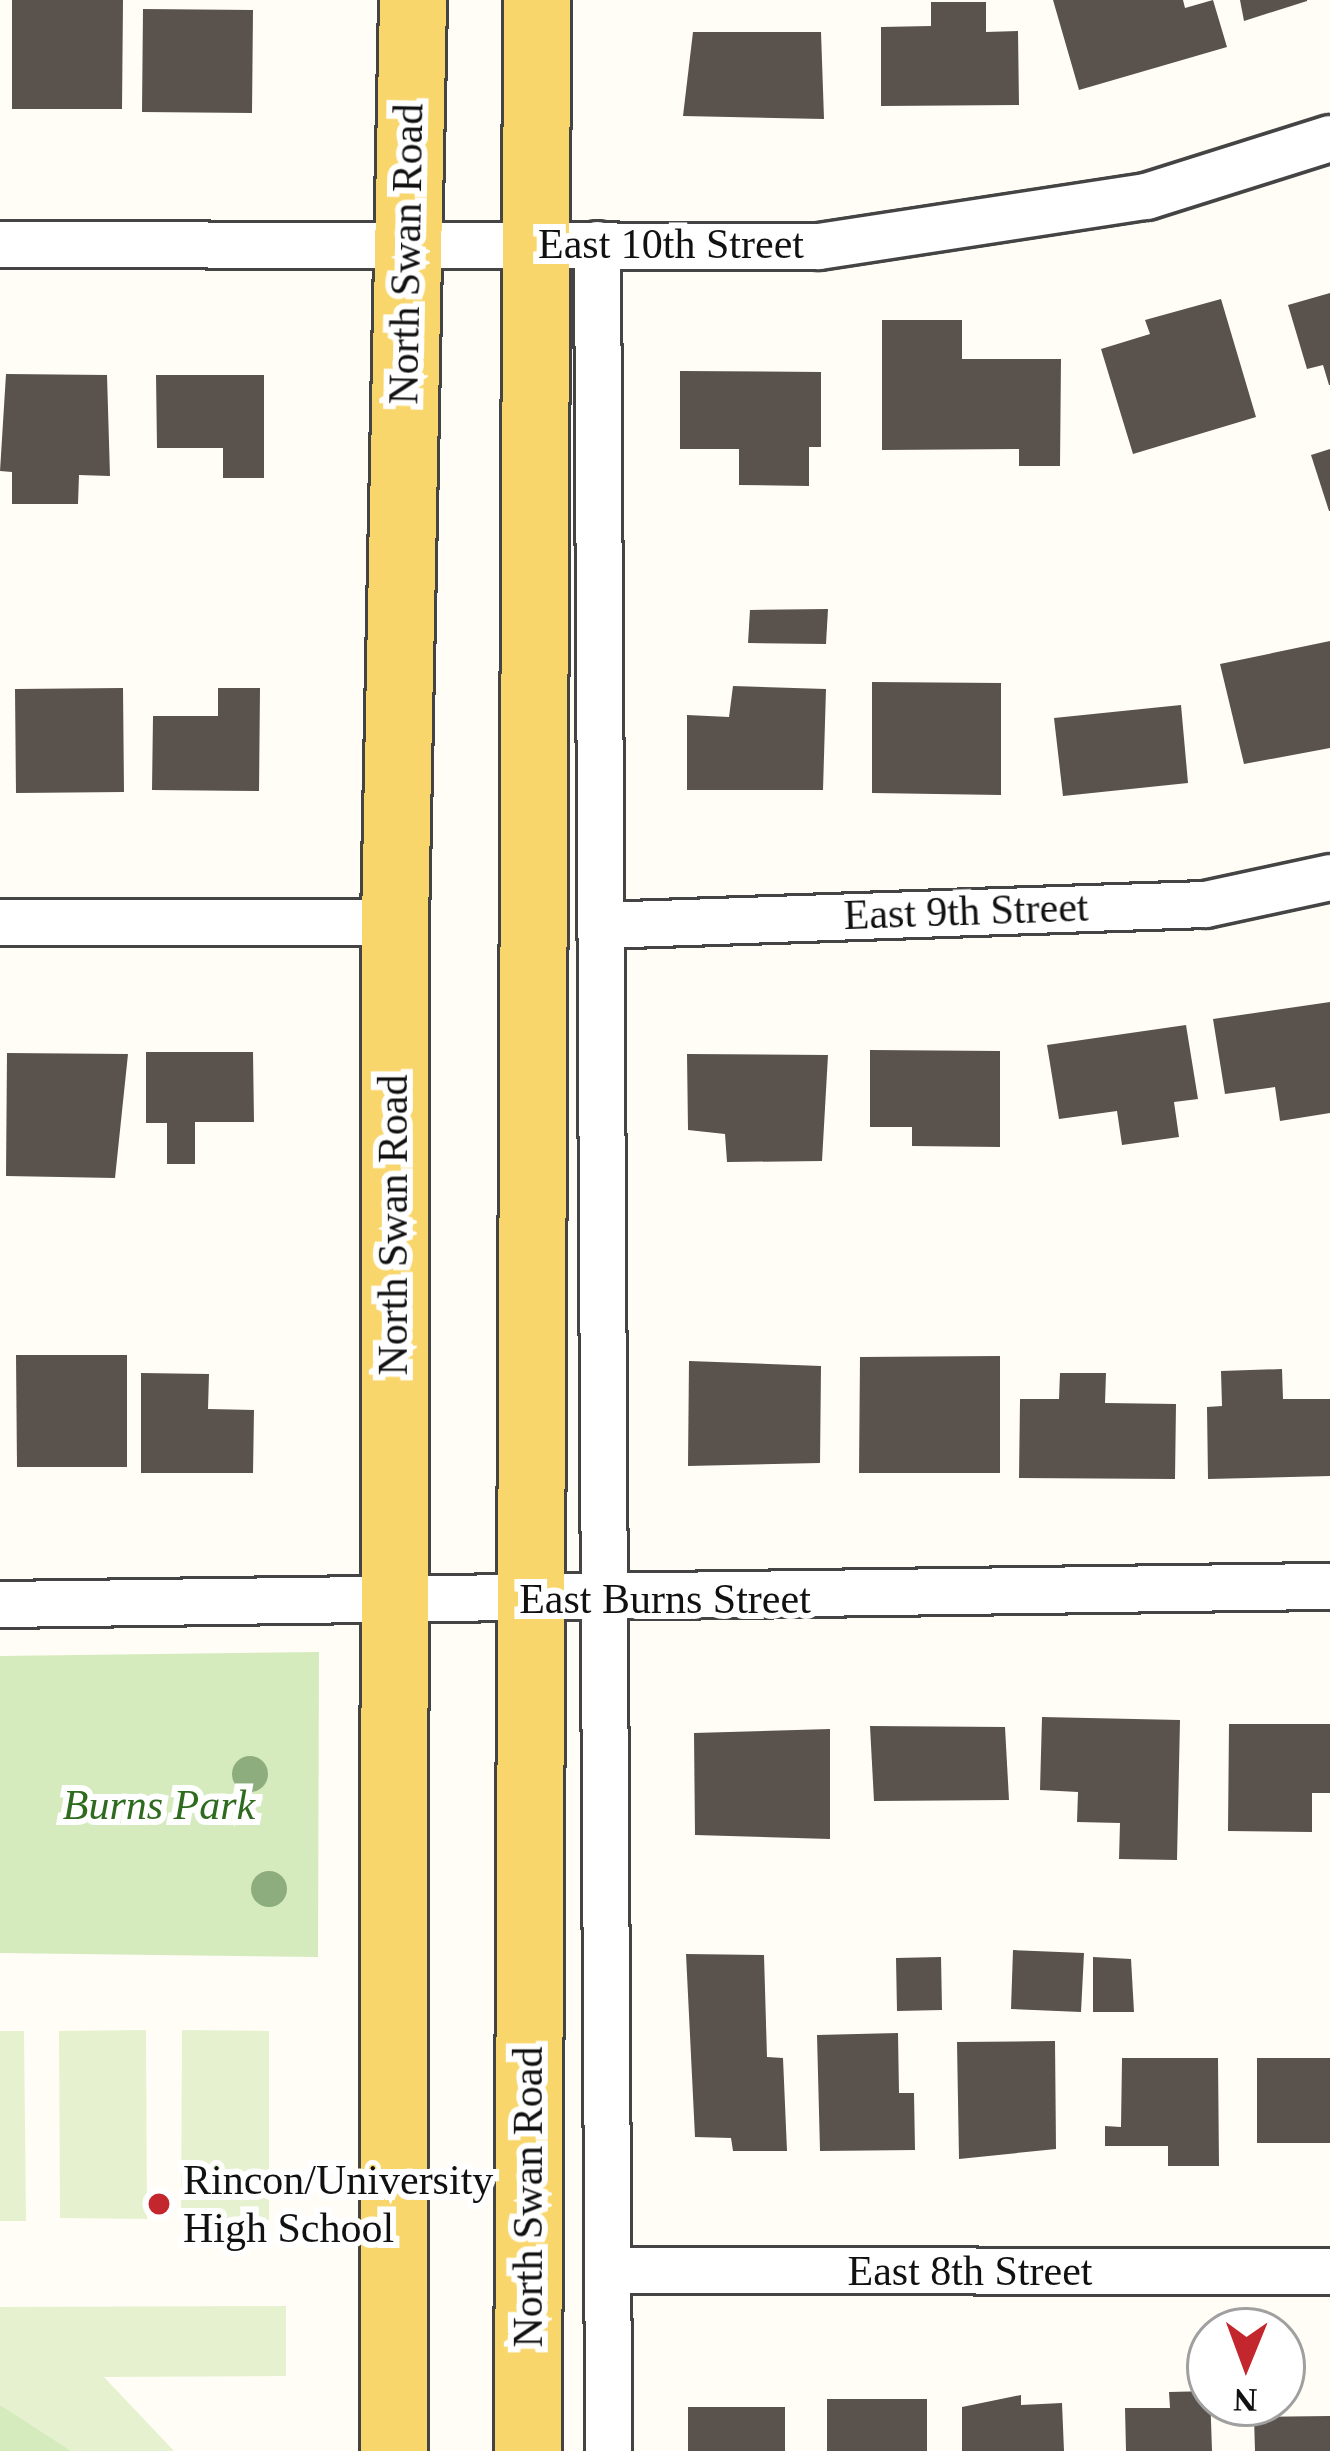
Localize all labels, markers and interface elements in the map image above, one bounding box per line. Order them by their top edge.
street label: North Swan Road [378,103,434,405]
street label: East 10th Street [538,219,804,269]
street label: East 9th Street [843,882,1089,940]
street label: North Swan Road [368,1075,418,1375]
street label: East Burns Street [519,1574,811,1624]
park label: Burns Park [63,1780,255,1830]
street label: North Swan Road [503,2047,553,2347]
place label: Rincon/University High School [183,2155,493,2254]
marker: Rincon/University High School [146,2191,172,2217]
street label: East 8th Street [848,2246,1092,2296]
north arrow [1186,2307,1306,2427]
text: N [1233,2382,1258,2418]

